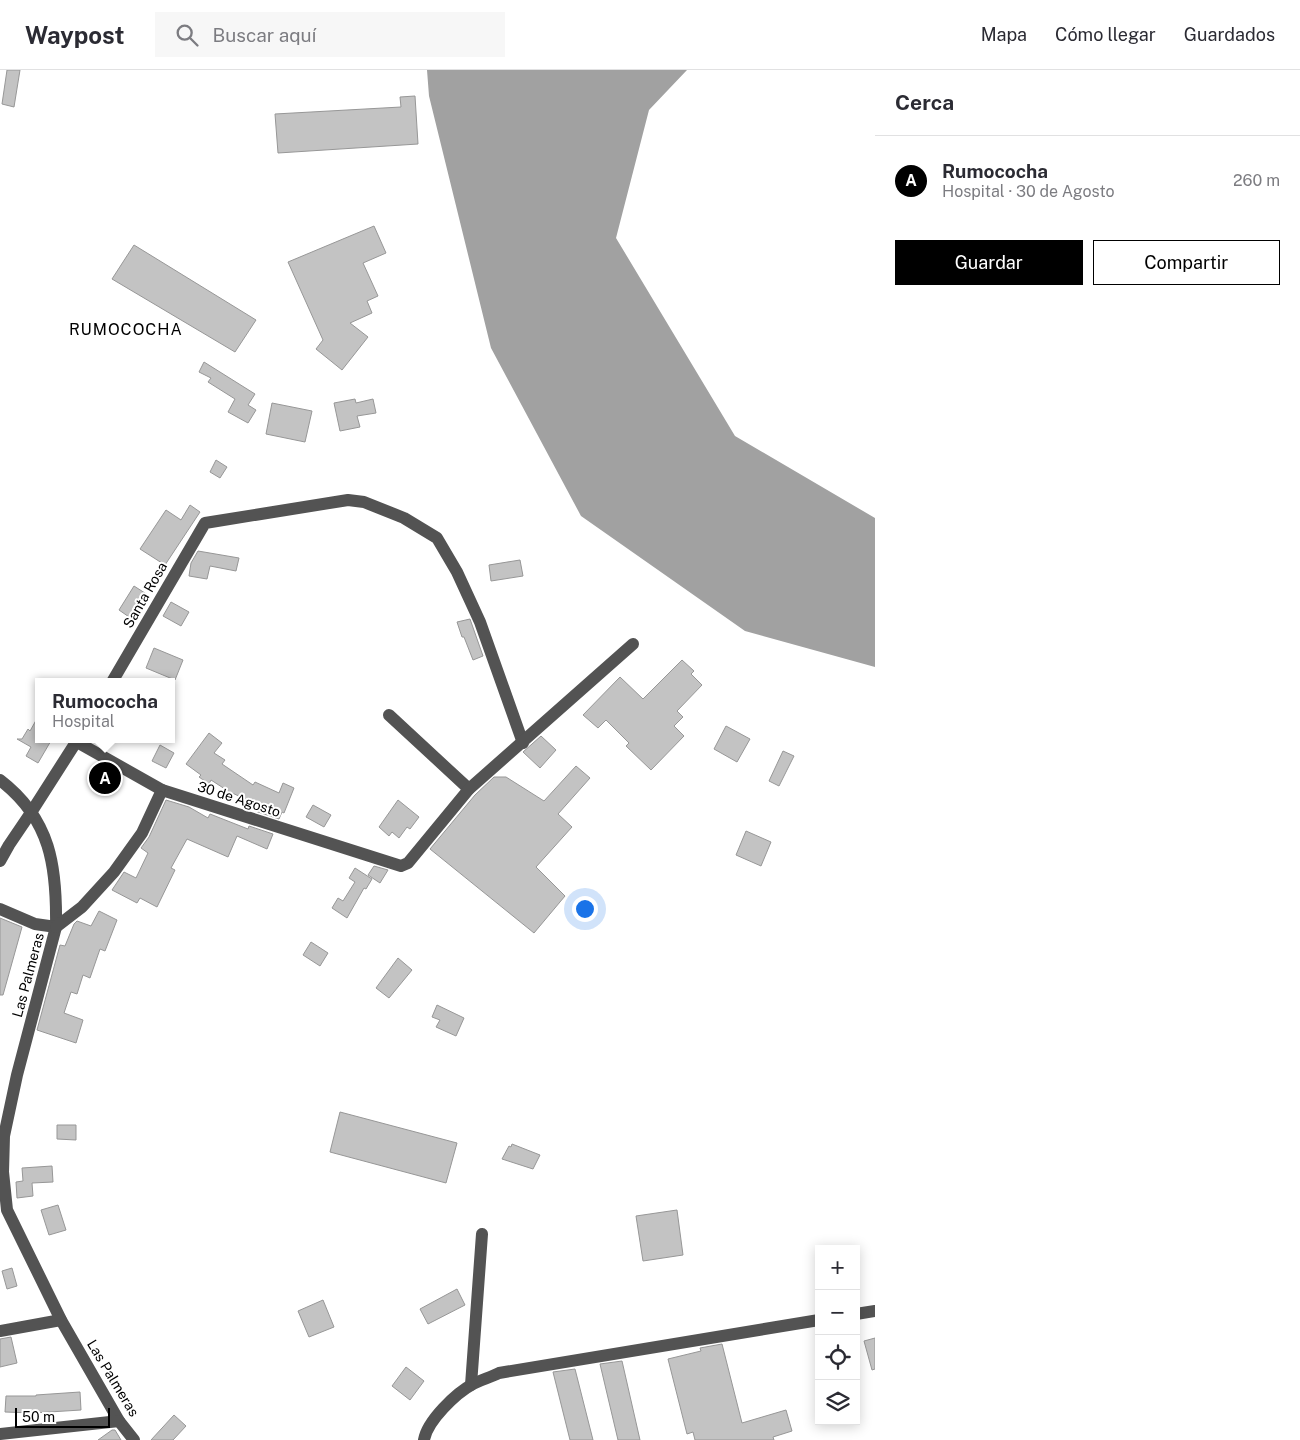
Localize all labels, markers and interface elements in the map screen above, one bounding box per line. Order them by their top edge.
search box [155,12,505,57]
text: Waypost [25,21,125,49]
icon: search [173,21,201,49]
text: Buscar aquí [213,24,316,46]
text: Mapa [981,24,1027,45]
text: Cómo llegar [1055,24,1156,45]
text: Guardados [1184,24,1275,45]
text: Cerca [895,90,954,115]
text: Rumococha [942,160,1048,182]
text: A [905,171,917,190]
text: 260 m [1233,171,1280,190]
text: Hospital · 30 de Agosto [942,182,1115,201]
button: Guardar [895,240,1083,285]
button: Compartir [1093,240,1280,285]
district label: RUMOCOCHA [69,320,183,339]
street label: Santa Rosa [120,559,170,631]
popup [35,678,175,743]
text: Rumococha [52,690,158,712]
text: Hospital [52,712,115,731]
pin: A [89,759,121,797]
street label: 30 de Agosto [195,778,283,820]
your location [572,896,598,922]
street label: Las Palmeras [9,931,47,1019]
map controls [815,1245,860,1425]
button: + [815,1245,860,1290]
button: − [815,1290,860,1335]
button: locate [815,1335,860,1380]
street label: Las Palmeras [84,1337,142,1419]
button: layers [815,1380,860,1425]
scale bar [15,1405,110,1428]
text: 50 m [22,1409,55,1425]

